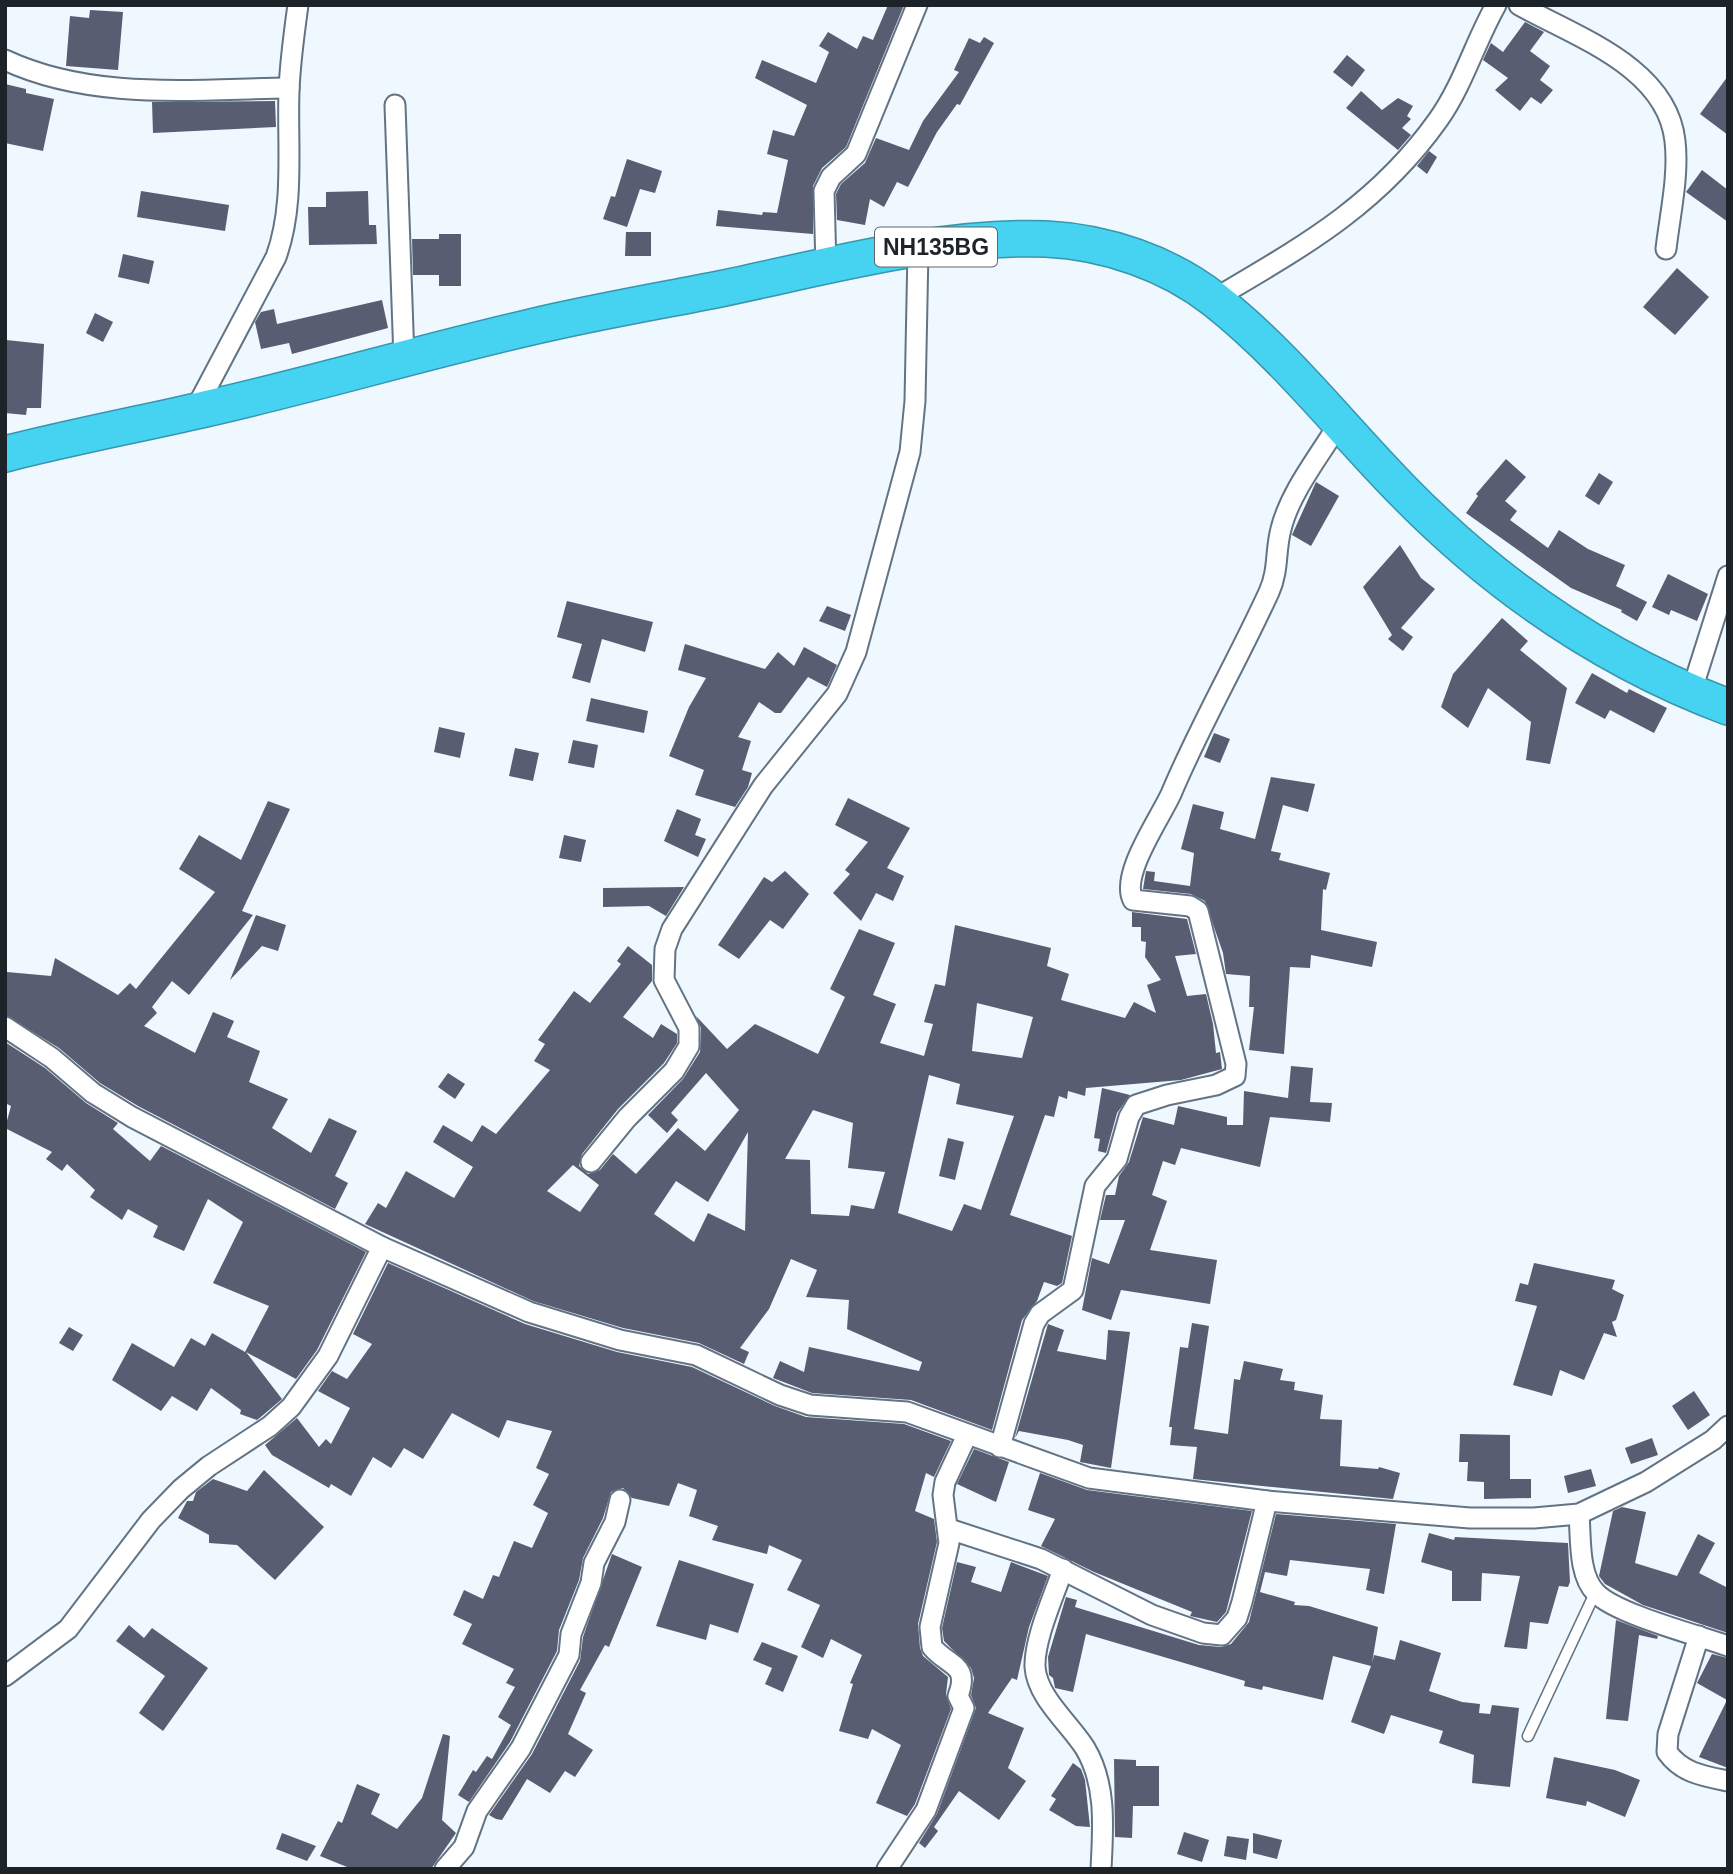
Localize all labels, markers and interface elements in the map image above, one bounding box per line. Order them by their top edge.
road number: NH135BG [875,228,997,266]

